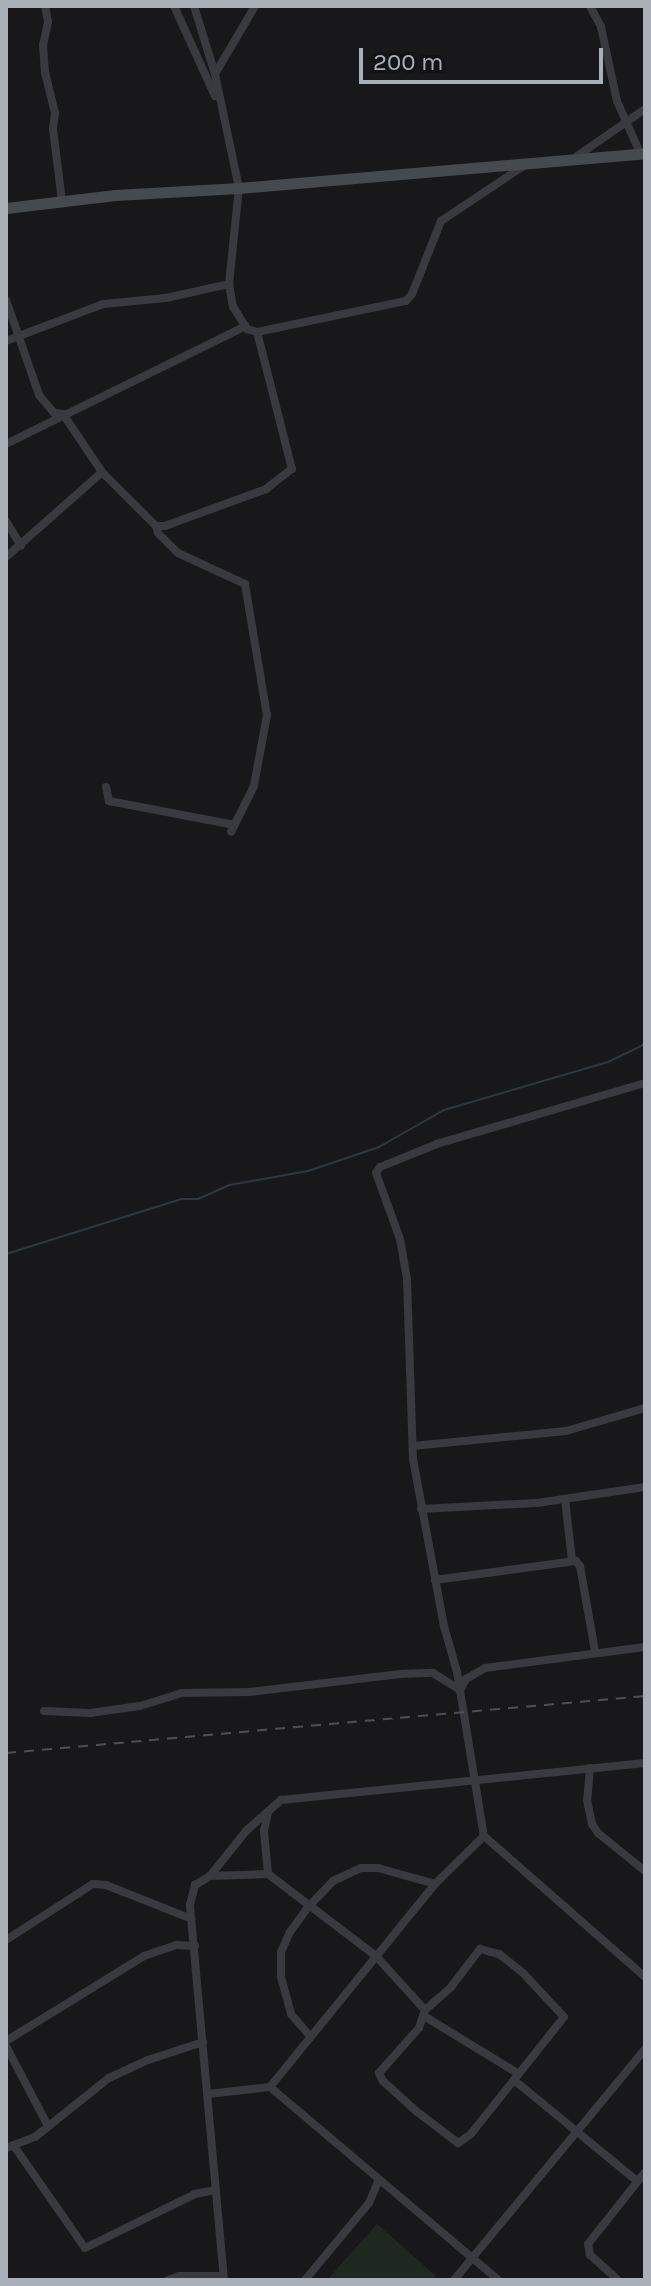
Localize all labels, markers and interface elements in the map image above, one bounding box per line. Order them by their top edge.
scale bar [363,32,607,82]
text: 200 m [373,48,444,76]

